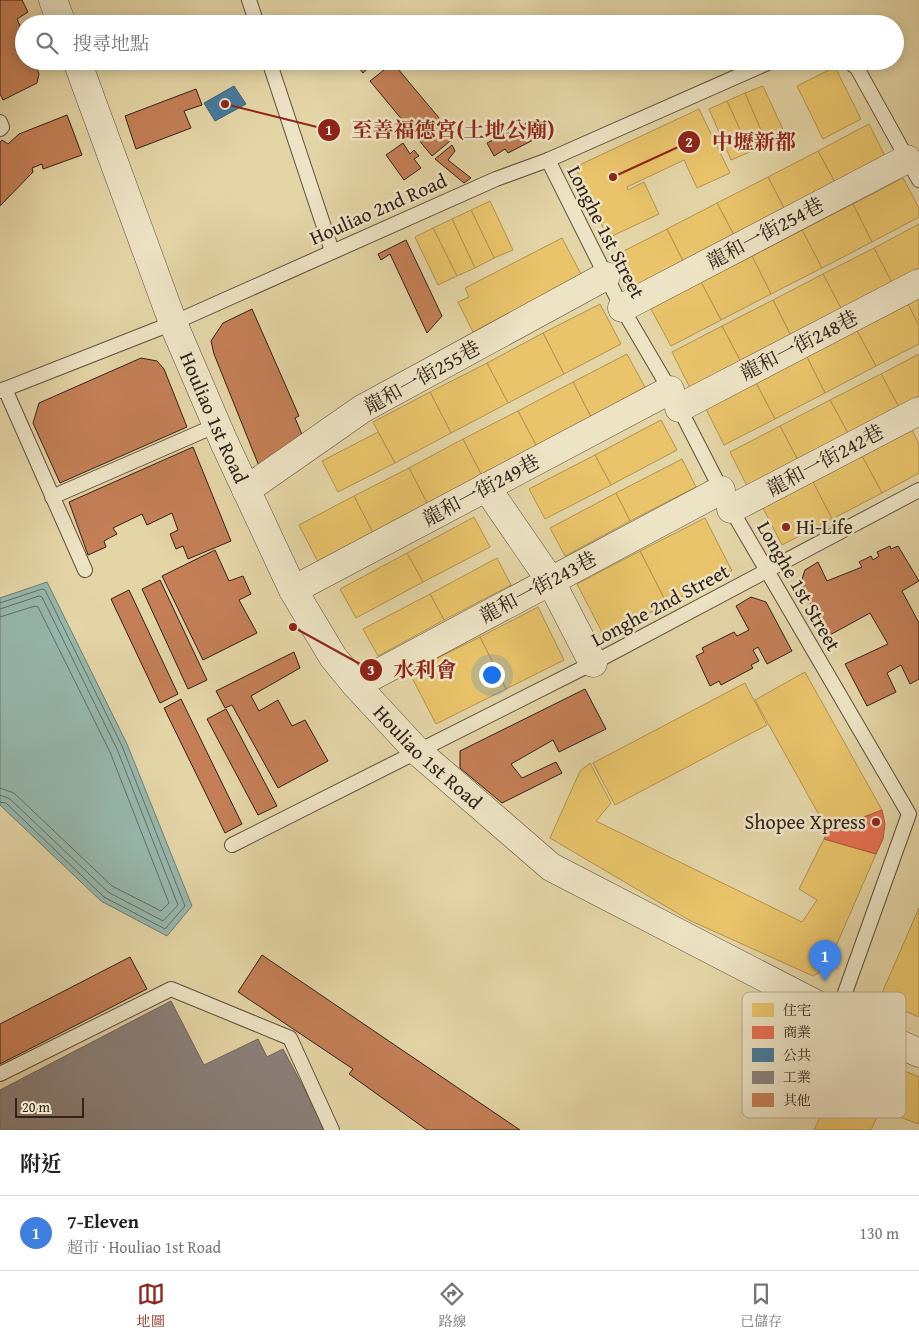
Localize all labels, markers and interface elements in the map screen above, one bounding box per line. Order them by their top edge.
search box [15,15,904,70]
icon: search [33,29,61,57]
text: 搜尋地點 [73,29,149,57]
callout: 至善福德宮(土地公廟) [317,112,565,148]
text: 至善福德宮(土地公廟) [351,114,555,145]
text: 1 [325,119,333,140]
callout: 中壢新都 [677,124,806,160]
text: 中壢新都 [712,126,796,157]
text: 2 [685,131,693,152]
street label: Longhe 1st Street [560,160,652,303]
street label: Houliao 2nd Road [305,165,451,252]
street label: 龍和一街254巷 [701,190,828,276]
street label: 龍和一街248巷 [735,302,863,387]
street label: 龍和一街255巷 [358,333,485,420]
street label: Houliao 1st Road [173,347,256,488]
street label: 龍和一街242巷 [761,417,888,503]
street label: 龍和一街249巷 [417,447,544,533]
place label: Hi-Life [796,512,853,541]
street label: Longhe 1st Street [750,515,848,656]
marker: Hi-Life [780,521,792,533]
street label: 龍和一街243巷 [474,544,601,630]
street label: Longhe 2nd Street [586,556,734,653]
callout: 水利會 [358,652,466,688]
text: 水利會 [394,654,457,685]
text: 3 [367,659,375,680]
your location [479,662,505,688]
street label: Houliao 1st Road [367,698,489,816]
place label: Shopee Xpress [744,807,866,836]
marker: Shopee Xpress [870,816,882,828]
pin: 1 [809,940,841,981]
legend [742,992,906,1118]
text: 住宅 [783,1000,811,1020]
text: 商業 [783,1022,811,1042]
text: 公共 [783,1045,811,1065]
text: 工業 [783,1067,811,1087]
text: 其他 [783,1090,811,1110]
scale bar [15,1095,84,1118]
text: 20 m [22,1097,50,1117]
text: 附近 [20,1148,62,1179]
text: 7-Eleven [67,1207,139,1235]
text: 1 [32,1221,40,1245]
text: 130 m [859,1221,899,1245]
text: 超市 · Houliao 1st Road [67,1235,221,1259]
tab: 地圖 [137,1280,165,1331]
tab: 路線 [438,1280,466,1331]
tab: 已儲存 [740,1280,782,1331]

